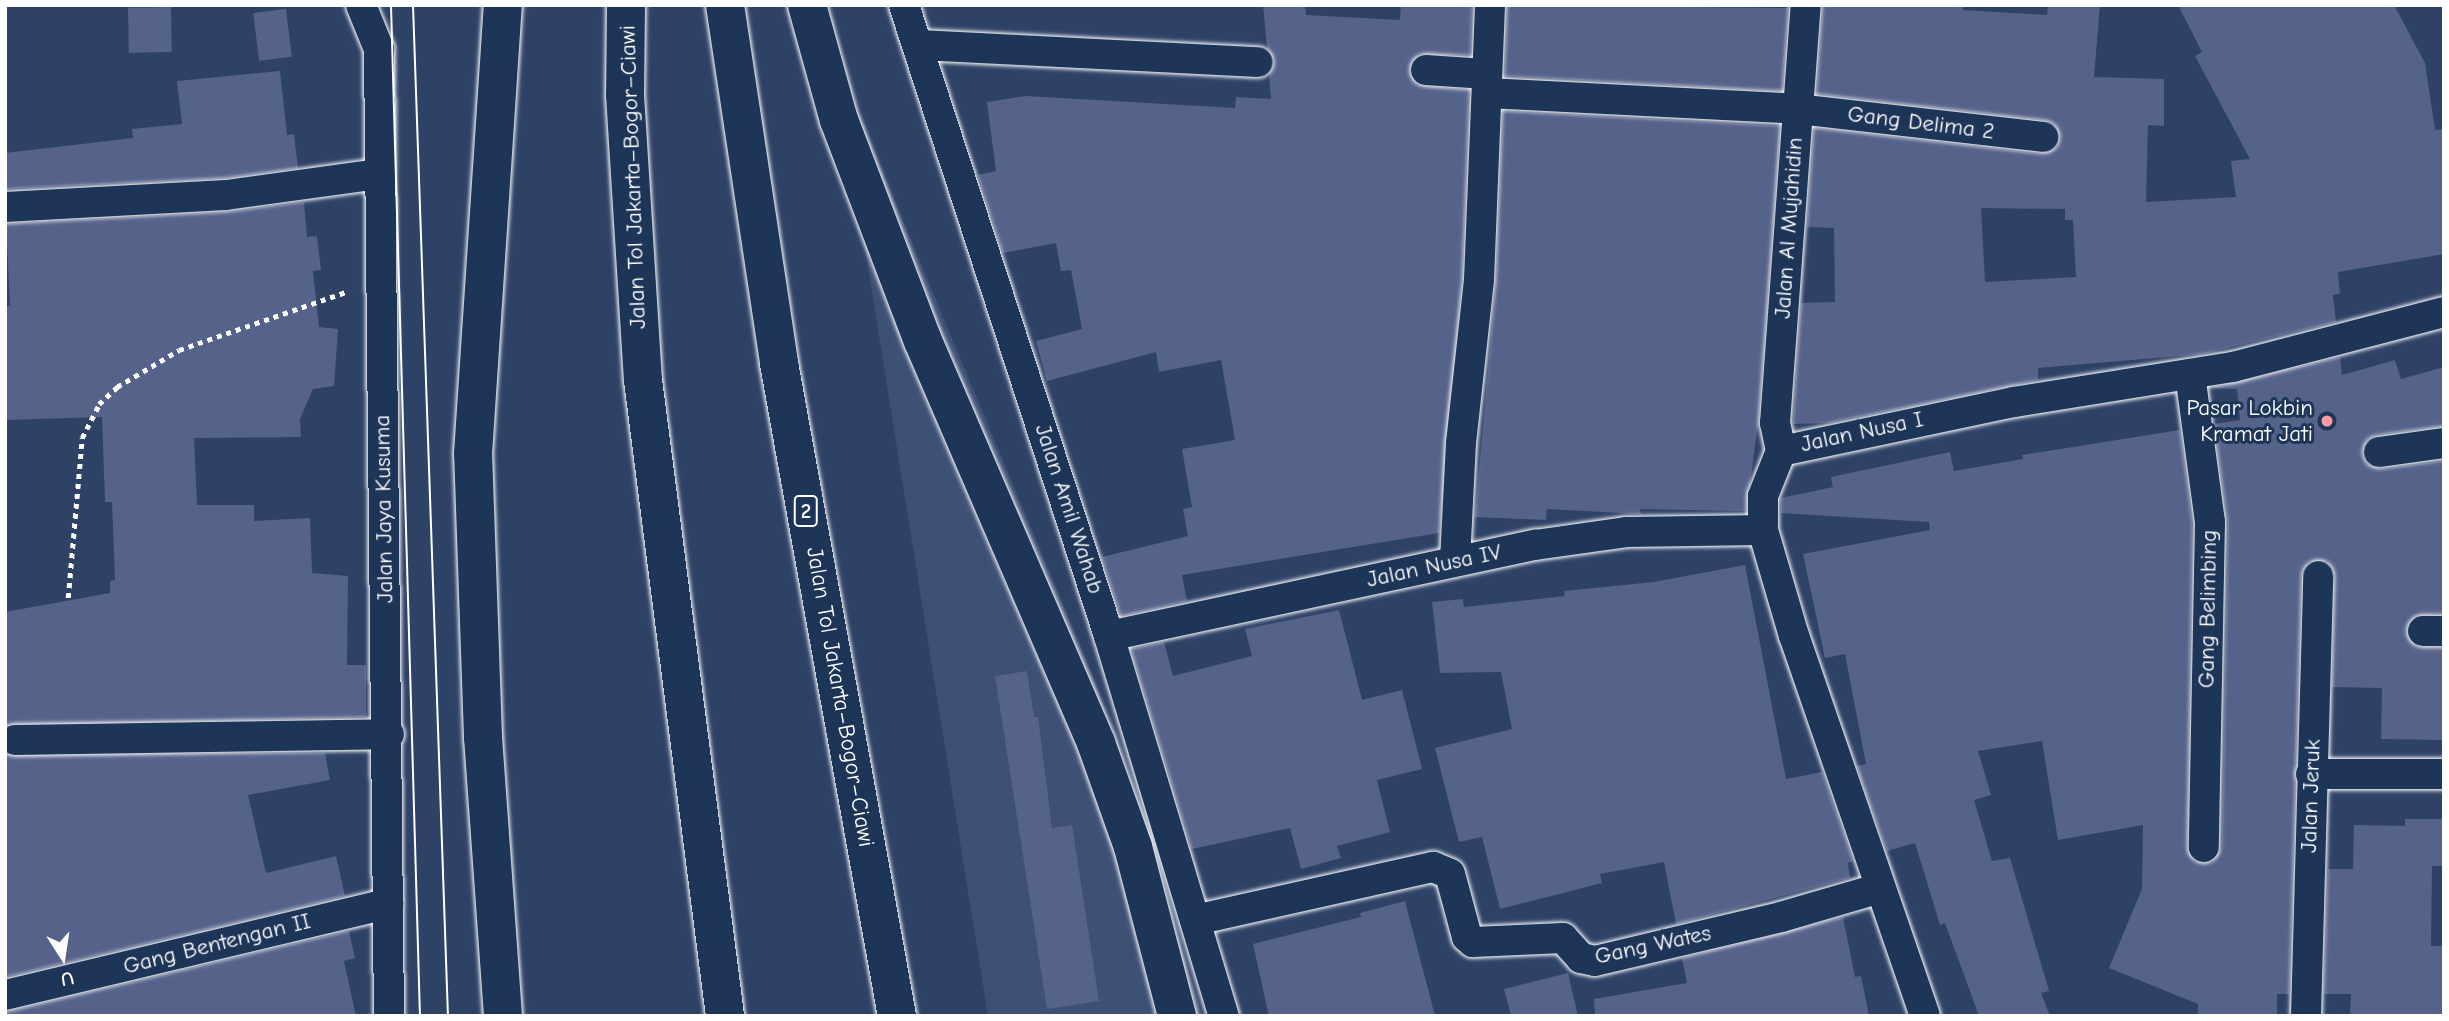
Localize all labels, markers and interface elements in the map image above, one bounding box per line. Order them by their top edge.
street label: Jalan Tol Jakarta–Bogor–Ciawi [614,25,652,329]
street label: Gang Delima 2 [1846,100,1996,146]
street label: Jalan Al Mujahidin [1769,136,1809,320]
place label: Pasar Lokbin Kramat Jati [2186,394,2313,448]
street label: Jalan Nusa I [1798,406,1926,458]
marker: Pasar Lokbin Kramat Jati [2319,413,2335,429]
street label: Jalan Jaya Kusuma [369,415,399,603]
street label: Jalan Amil Wahab [1029,421,1109,597]
road number: 2 [794,494,818,528]
street label: Gang Belimbing [2193,530,2223,688]
street label: Jalan Nusa IV [1364,538,1504,594]
street label: Jalan Tol Jakarta–Bogor–Ciawi [800,545,880,849]
street label: Jalan Jeruk [2295,739,2327,853]
street label: Gang Bentengan II [120,907,314,981]
street label: Gang Wates [1592,919,1714,971]
north arrow [28,923,98,993]
text: U [59,966,76,991]

